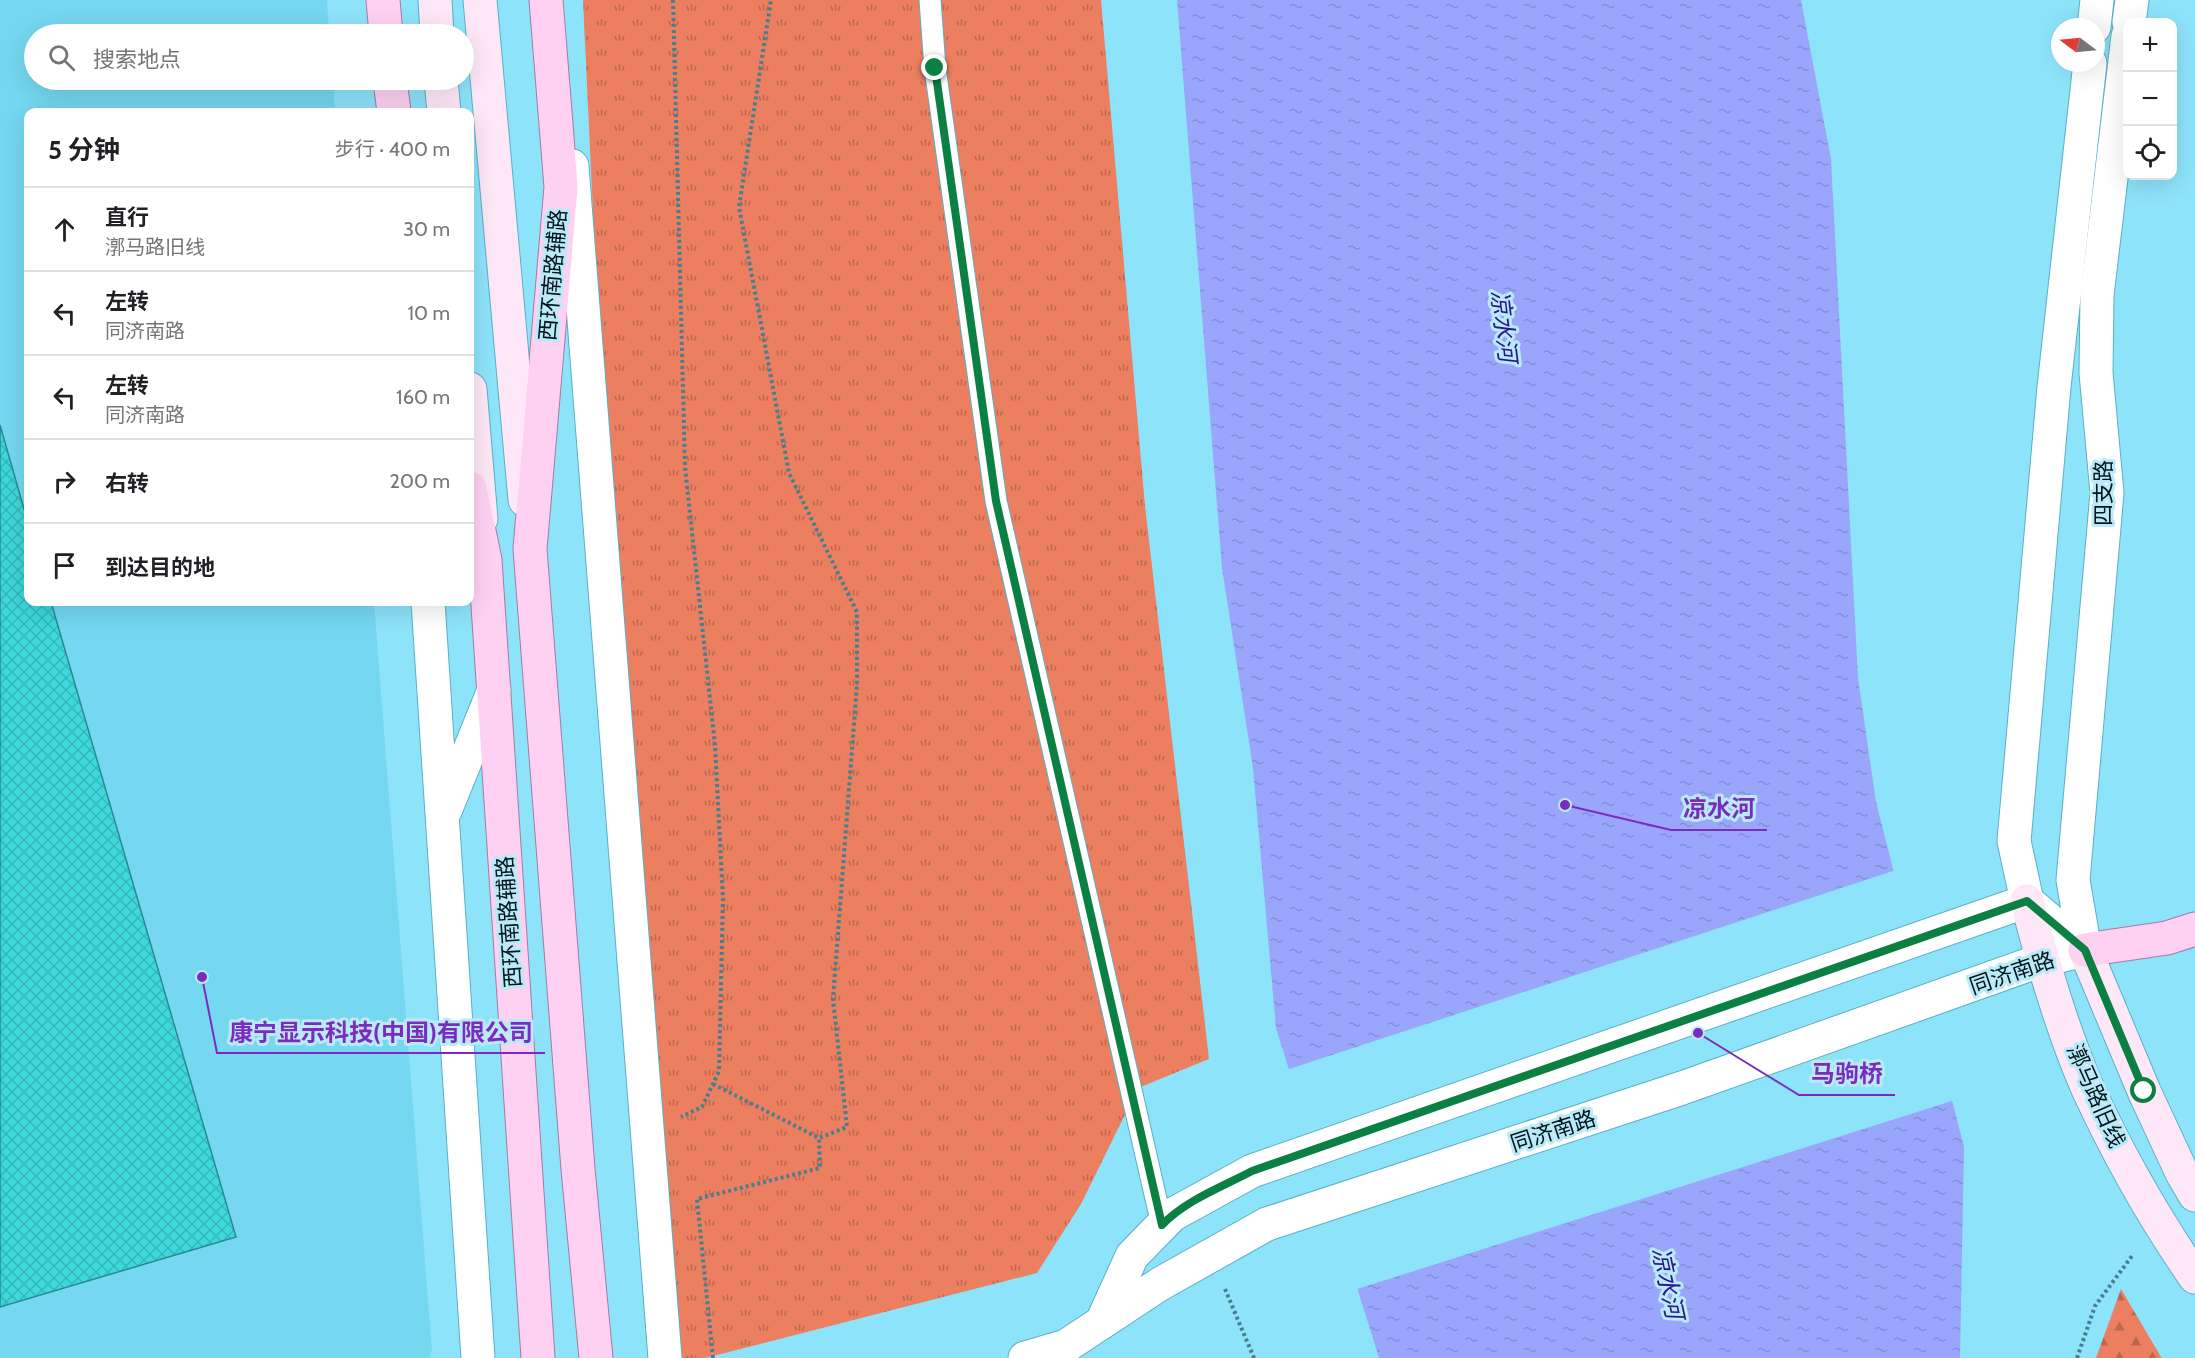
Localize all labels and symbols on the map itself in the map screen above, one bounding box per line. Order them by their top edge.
north arrow [2051,18,2105,72]
route end [921,54,947,80]
street label: 西环南路辅路 [534,208,572,342]
water label: 凉水河 [1485,289,1523,367]
street label: 四支路 [2090,460,2117,526]
callout: 凉水河 [1671,788,1767,830]
text: 凉水河 [1683,794,1755,823]
street label: 西环南路辅路 [491,855,527,989]
street label: 同济南路 [1966,946,2058,1000]
callout: 康宁显示科技(中国)有限公司 [217,1011,545,1053]
text: 康宁显示科技(中国)有限公司 [229,1018,533,1047]
street label: 漷马路旧线 [2061,1040,2131,1152]
callout: 马驹桥 [1799,1053,1895,1095]
text: 马驹桥 [1811,1059,1883,1088]
route start [2130,1077,2156,1103]
street label: 同济南路 [1507,1105,1599,1157]
water label: 凉水河 [1646,1245,1690,1325]

